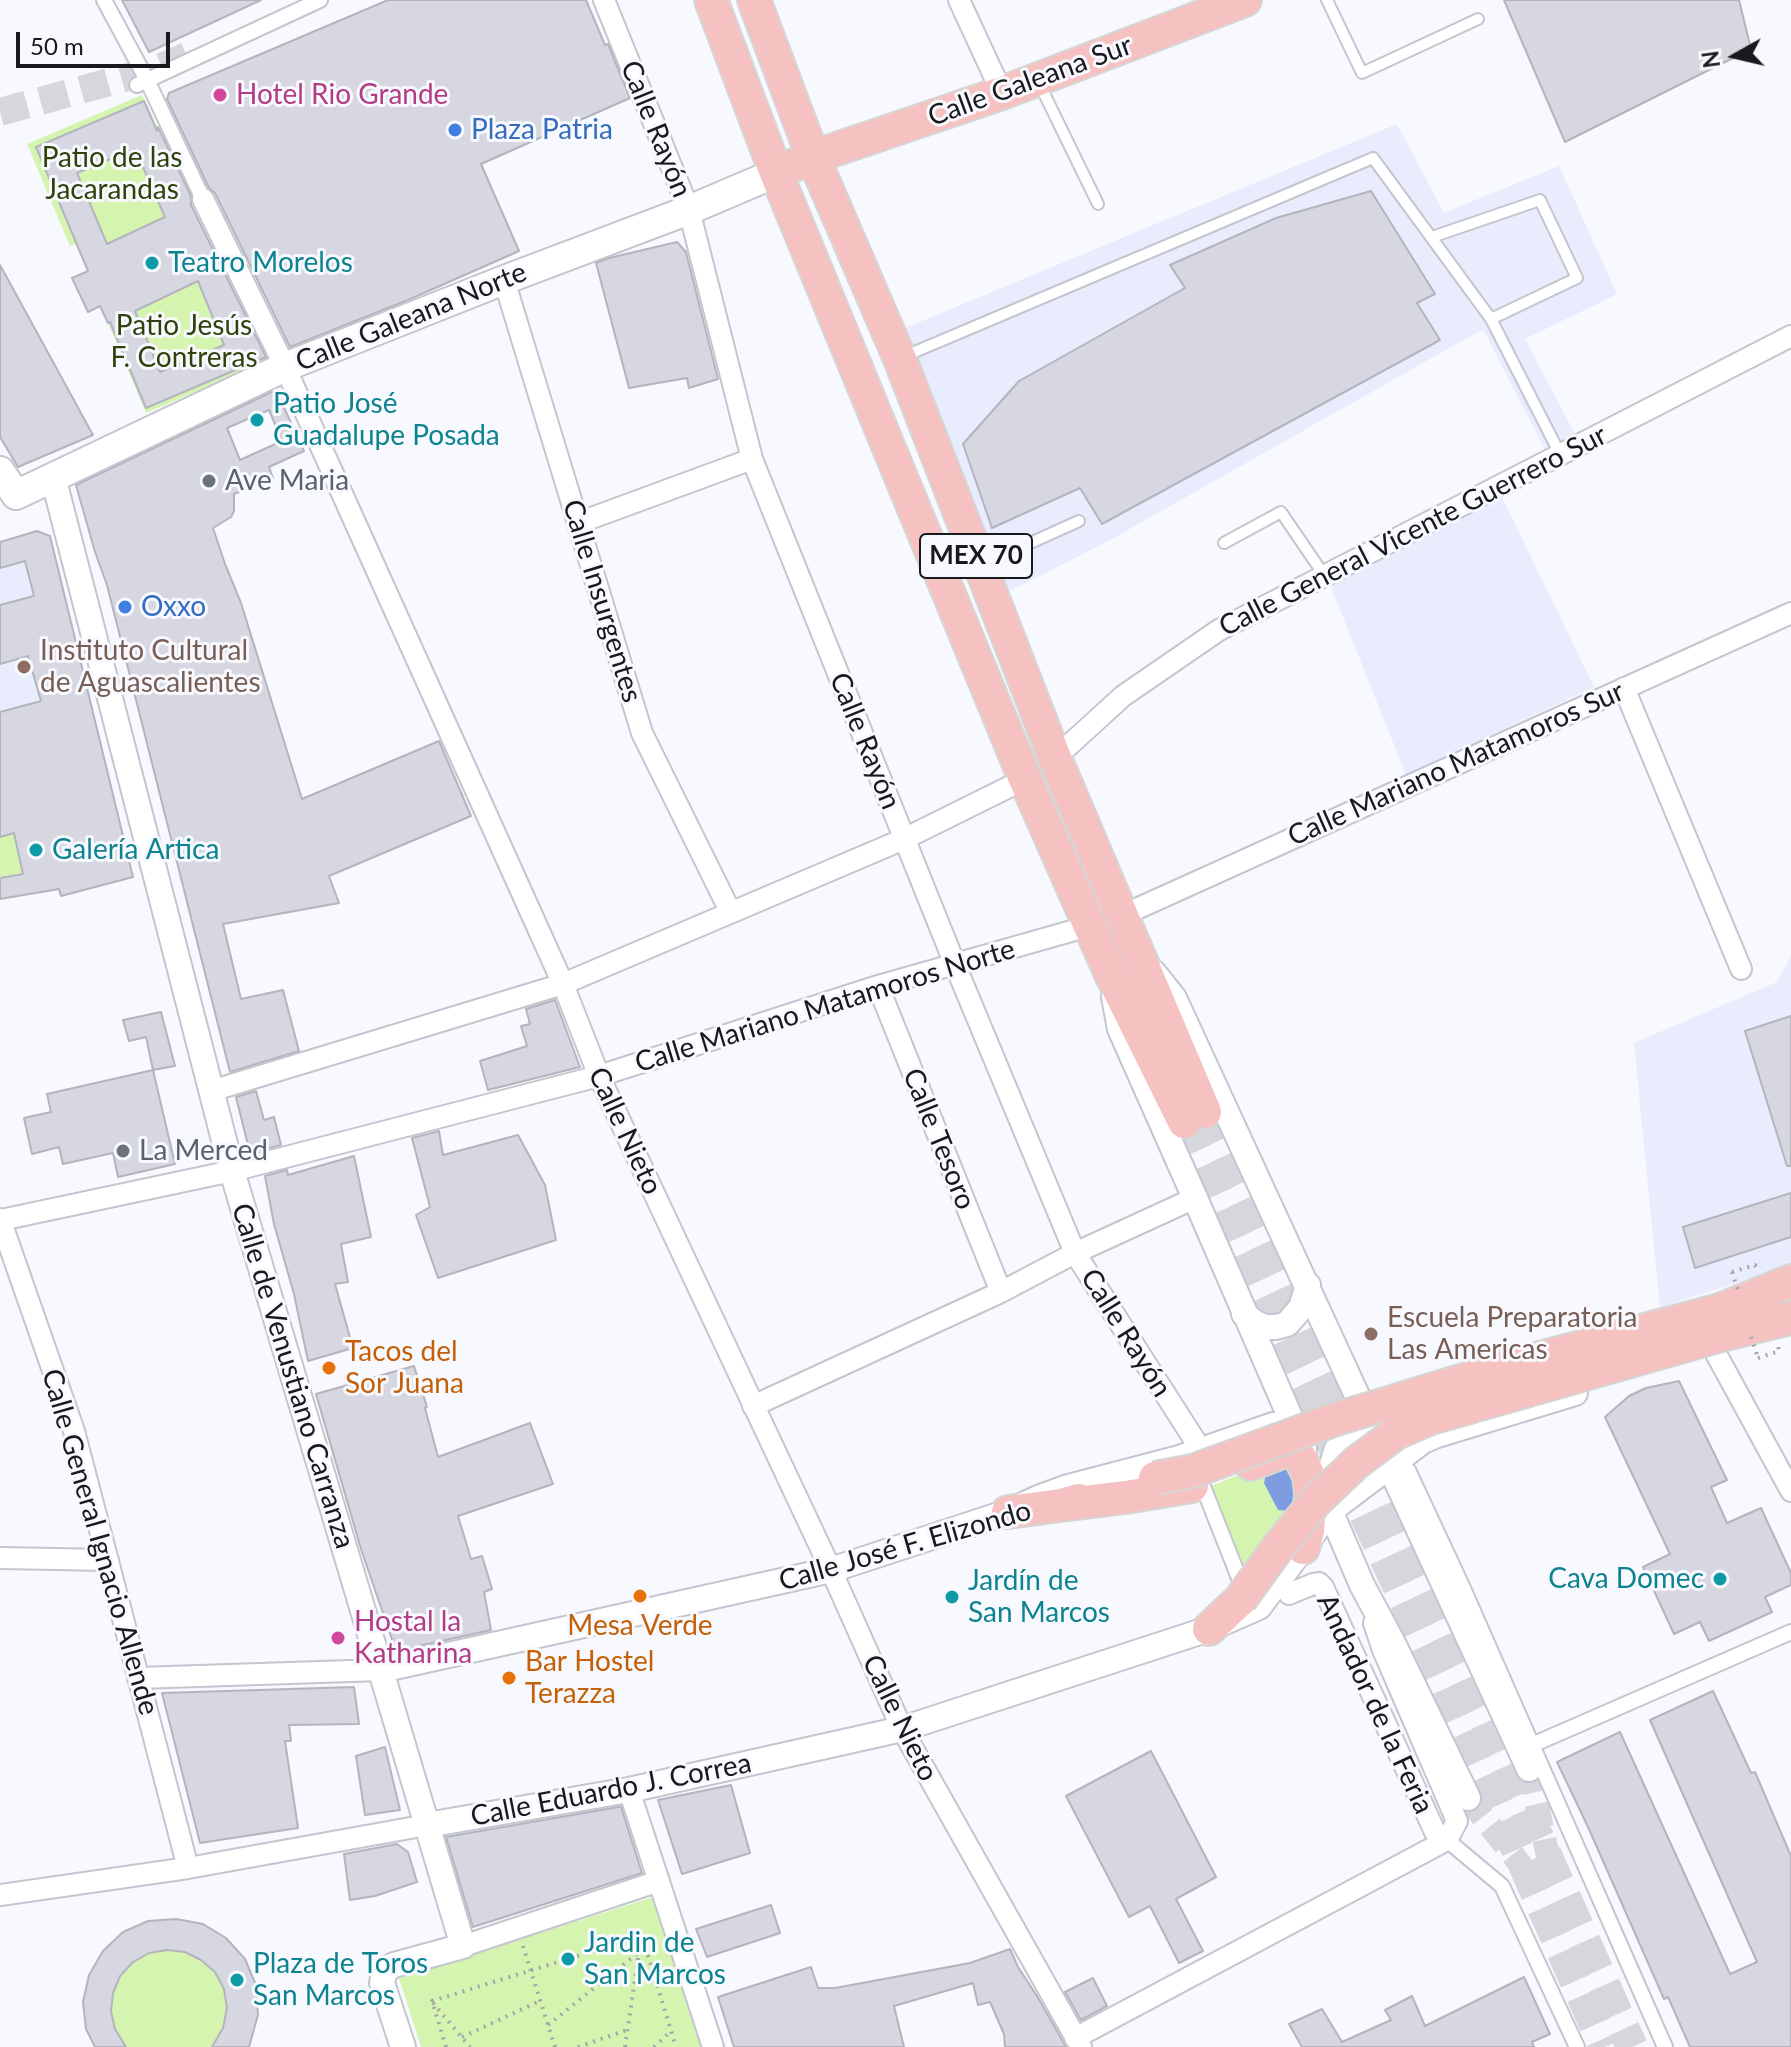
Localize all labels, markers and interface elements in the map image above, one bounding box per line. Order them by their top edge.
scale bar [20,16,174,66]
north arrow [1695,16,1775,96]
street label: Calle Galeana Sur [923,28,1137,134]
text: 50 m [30,31,84,60]
text: N [1696,49,1725,70]
street label: Calle Rayón [613,56,699,202]
place label: Hotel Rio Grande [236,78,448,112]
marker: Hotel Rio Grande [211,86,229,104]
place label: Plaza Patria [471,113,613,147]
marker: Plaza Patria [446,121,464,139]
park label: Patio de las Jacarandas [42,141,182,207]
place label: Teatro Morelos [168,246,353,280]
marker: Teatro Morelos [143,254,161,272]
street label: Calle Galeana Norte [291,255,531,379]
park label: Patio Jesús F. Contreras [110,309,258,375]
place label: Patio José Guadalupe Posada [273,387,500,453]
marker: Patio José Guadalupe Posada [248,411,266,429]
street label: Calle General Vicente Guerrero Sur [1214,418,1612,644]
place label: Ave Maria [225,464,349,498]
marker: Ave Maria [200,472,218,490]
street label: Calle Insurgentes [555,496,649,706]
road number: MEX 70 [920,534,1032,578]
place label: Oxxo [141,590,206,624]
marker: Oxxo [116,598,134,616]
place label: Instituto Cultural de Aguascalientes [40,634,260,700]
marker: Instituto Cultural de Aguascalientes [15,658,33,676]
street label: Calle Rayón [822,668,908,814]
street label: Calle Mariano Matamoros Sur [1283,675,1629,853]
place label: Galería Artica [52,833,219,867]
marker: Galería Artica [27,841,45,859]
street label: Calle Mariano Matamoros Norte [631,932,1019,1080]
street label: Calle Nieto [581,1062,669,1200]
street label: Calle Tesoro [895,1064,983,1214]
place label: La Merced [139,1134,268,1168]
marker: La Merced [114,1142,132,1160]
street label: Calle de Venustiano Carranza [224,1199,362,1553]
street label: Calle Rayón [1074,1263,1178,1403]
place label: Escuela Preparatoria Las Americas [1387,1301,1637,1367]
marker: Escuela Preparatoria Las Americas [1362,1325,1380,1343]
place label: Tacos del Sor Juana [345,1335,464,1401]
marker: Tacos del Sor Juana [320,1359,338,1377]
street label: Calle General Ignacio Allende [34,1365,166,1719]
street label: Calle José F. Elizondo [775,1494,1035,1598]
place label: Cava Domec [1548,1562,1704,1596]
place label: Jardín de San Marcos [968,1564,1110,1630]
marker: Cava Domec [1711,1570,1729,1588]
marker: Mesa Verde [631,1587,649,1605]
marker: Jardín de San Marcos [943,1588,961,1606]
street label: Andador de la Feria [1309,1589,1441,1819]
place label: Hostal la Katharina [354,1605,472,1671]
place label: Mesa Verde [567,1609,713,1643]
marker: Hostal la Katharina [329,1629,347,1647]
place label: Bar Hostel Terazza [525,1645,654,1711]
street label: Calle Nieto [855,1649,945,1787]
marker: Bar Hostel Terazza [500,1669,518,1687]
street label: Calle Eduardo J. Correa [468,1746,754,1834]
place label: Jardin de San Marcos [584,1926,726,1992]
place label: Plaza de Toros San Marcos [253,1947,428,2013]
marker: Jardin de San Marcos [559,1950,577,1968]
marker: Plaza de Toros San Marcos [228,1971,246,1989]

